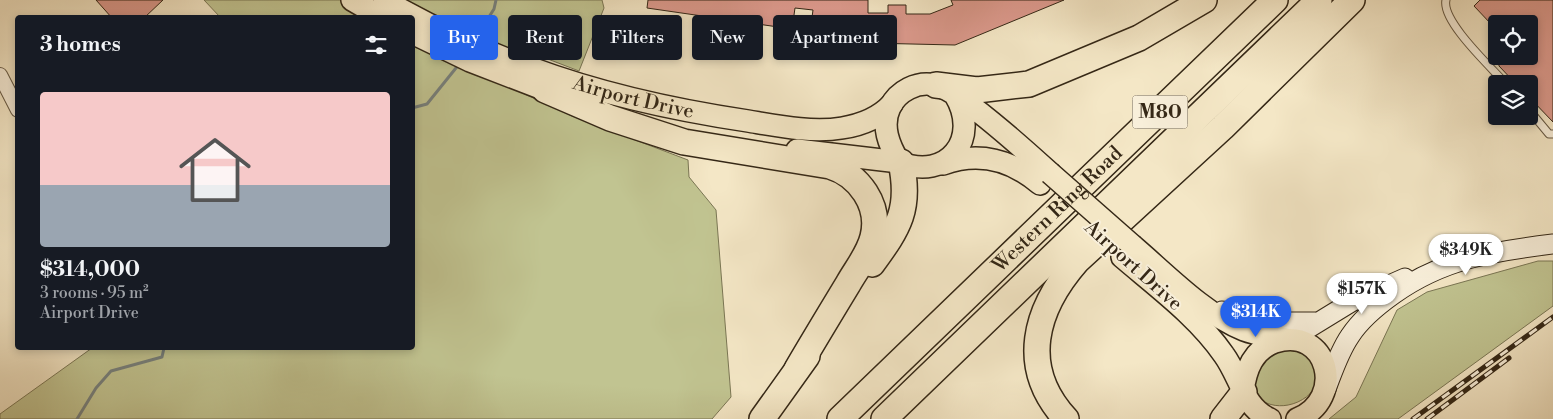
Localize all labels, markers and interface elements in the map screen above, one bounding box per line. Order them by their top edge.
chip: Buy [430,15,498,60]
chip: Rent [508,15,582,60]
chip: Filters [592,15,682,60]
chip: New [692,15,763,60]
chip: Apartment [773,15,897,60]
map controls [1488,15,1538,125]
button: locate [1488,15,1538,65]
icon: filters [362,31,390,59]
text: 3 homes [40,32,121,58]
street label: Airport Drive [569,70,696,124]
button: layers [1488,75,1538,125]
road number: M80 [1132,95,1188,128]
icon: home [170,125,260,215]
street label: Western Ring Road [986,141,1128,279]
street label: Airport Drive [1078,215,1187,317]
pin: $349K [1431,234,1501,276]
text: $349K [1439,240,1493,260]
text: $314,000 [40,257,140,283]
pin: $157K [1327,272,1397,315]
text: $157K [1337,279,1387,299]
text: 3 rooms · 95 m² [40,283,149,303]
pin: $314K [1221,296,1291,338]
text: $314K [1231,302,1281,322]
text: Airport Drive [40,303,139,323]

